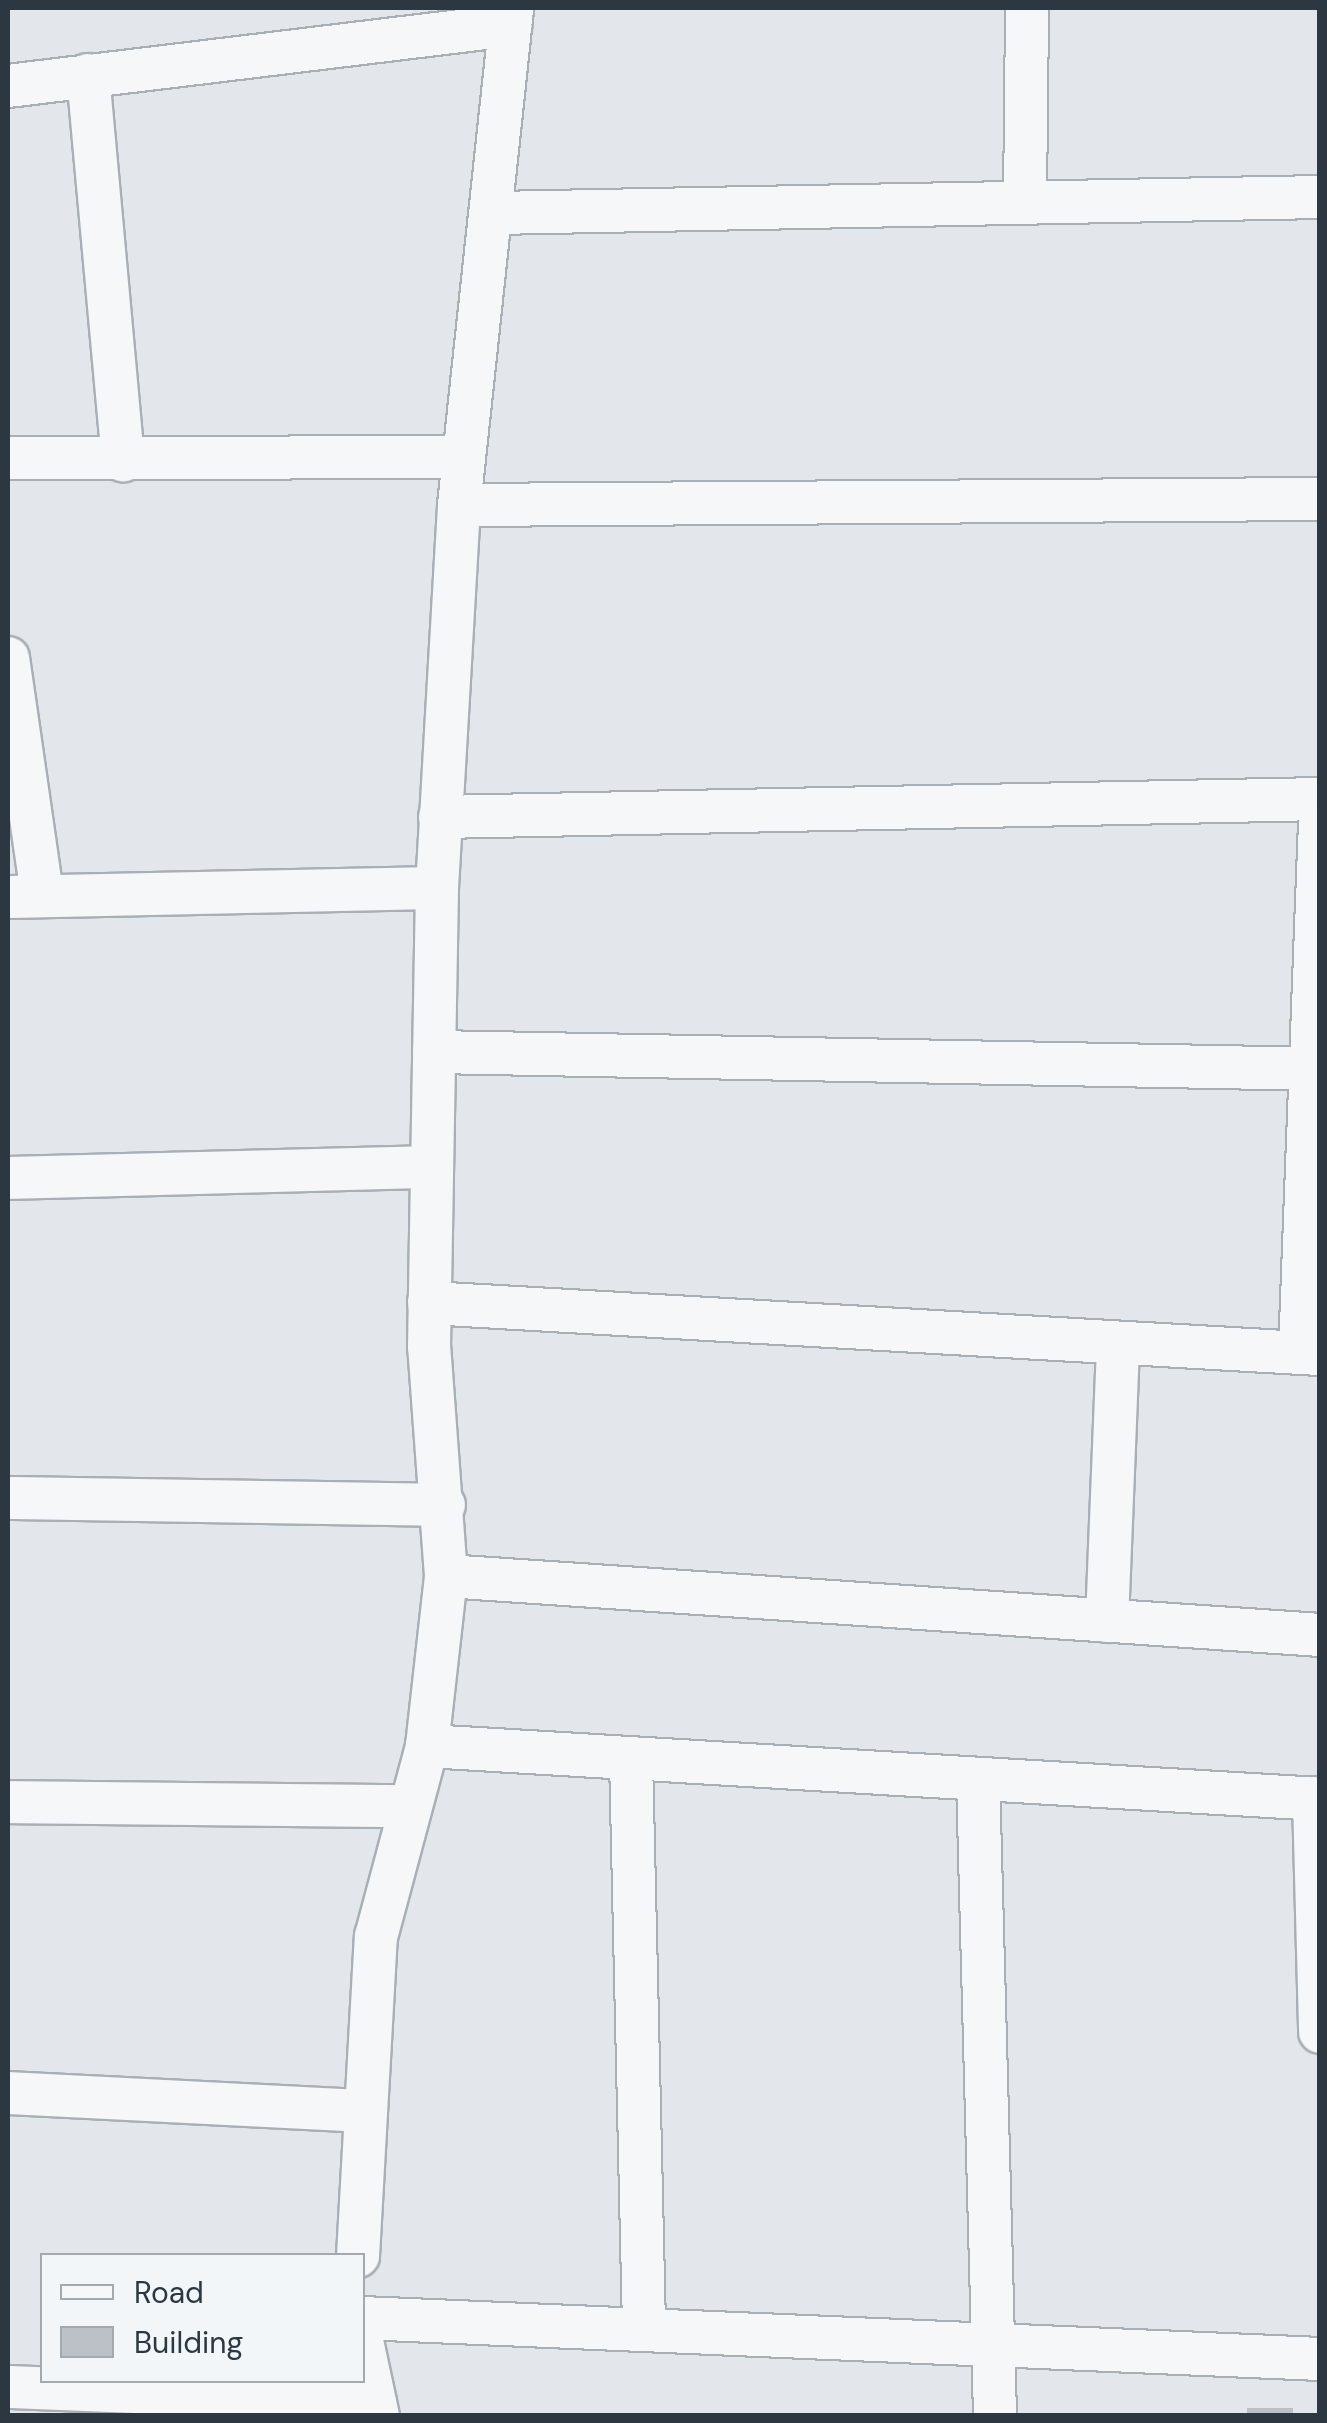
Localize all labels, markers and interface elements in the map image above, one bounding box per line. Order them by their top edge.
legend [40,2253,365,2383]
text: Road [134,2273,204,2312]
text: Building [134,2323,243,2362]

